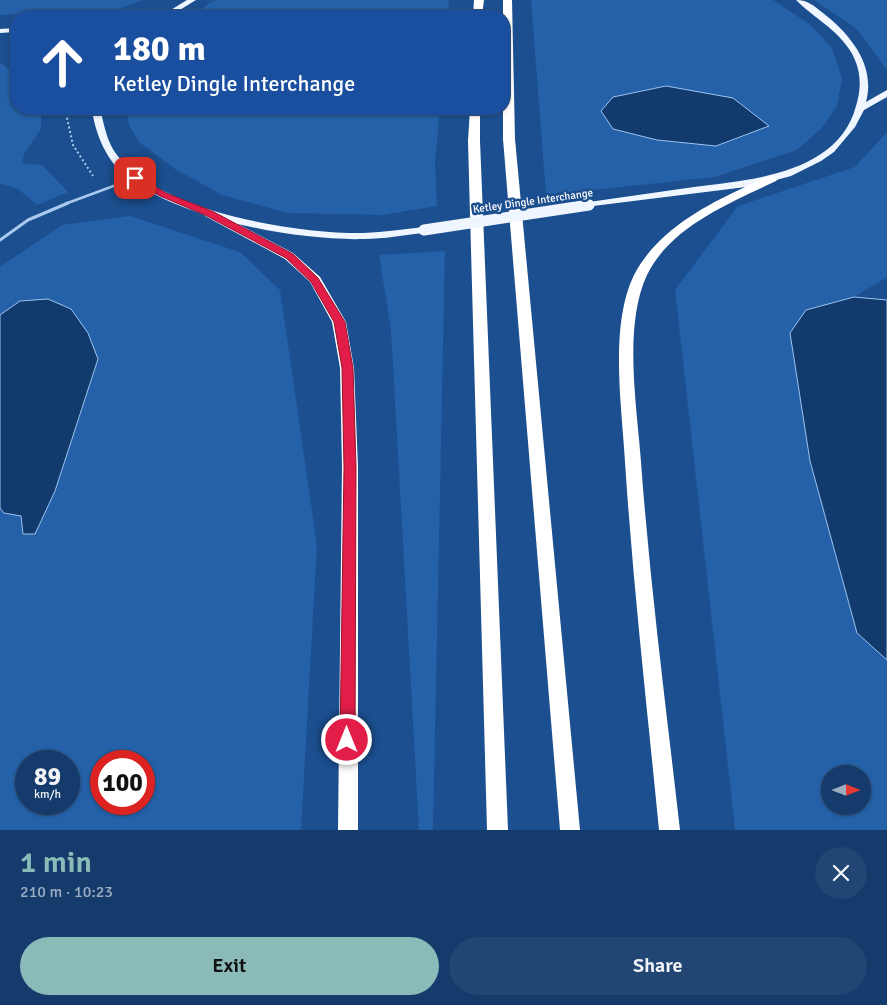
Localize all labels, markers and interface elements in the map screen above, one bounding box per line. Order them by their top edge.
text: 180 m [113,27,206,70]
icon: ahead [30,30,95,95]
text: Ketley Dingle Interchange [113,70,355,97]
pin [114,157,156,199]
icon: arrive [121,164,149,192]
street label: Ketley Dingle Interchange [472,186,594,216]
position arrow [320,713,372,765]
speed limit sign: 100 [90,750,155,815]
text: 89 [34,761,61,792]
north arrow [821,765,871,815]
map controls [821,765,871,815]
text: km/h [34,787,61,802]
text: 1 min [20,844,92,881]
button: close [815,847,867,899]
text: 210 m · 10:23 [20,882,113,902]
button: Exit [20,937,439,995]
button: Share [449,937,867,995]

